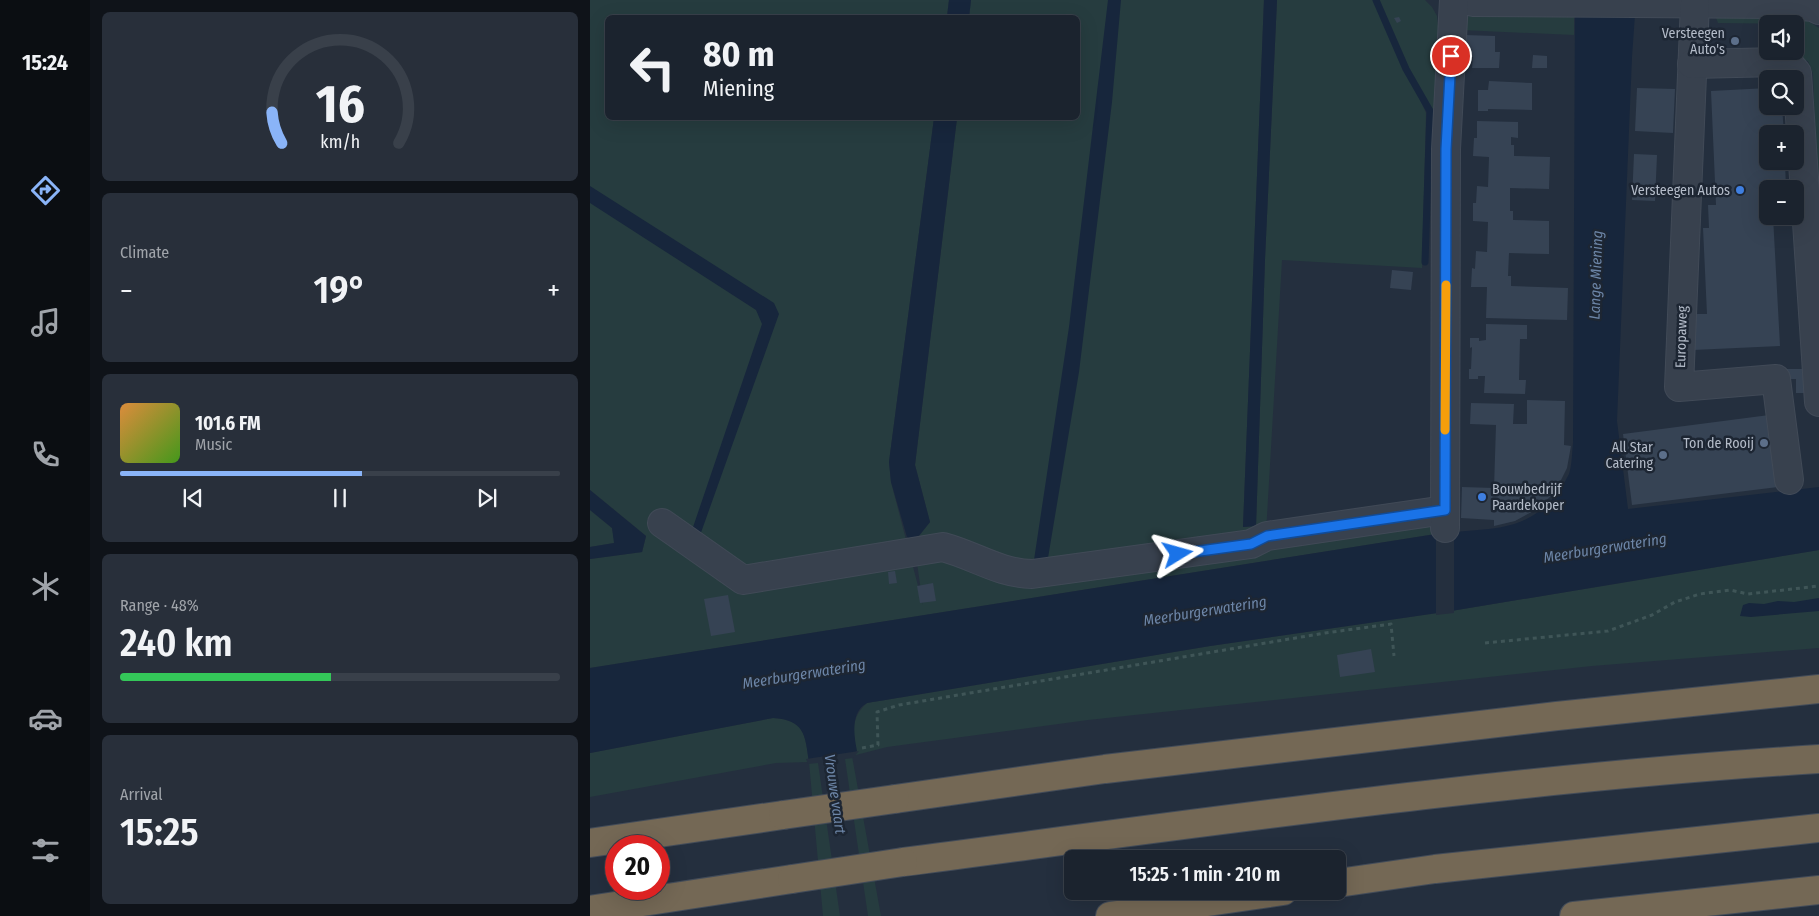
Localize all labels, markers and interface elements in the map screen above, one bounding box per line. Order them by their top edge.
map controls [1759,15,1804,225]
button: sound [1759,15,1804,60]
place label: Versteegen Auto's [1662,25,1725,58]
text: 80 m [703,33,775,75]
icon: left [620,35,685,100]
pin [1430,35,1472,77]
marker: Versteegen Auto's [1729,35,1741,47]
icon: arrive [1437,42,1465,70]
text: 15:24 [22,49,68,76]
button: search [1759,70,1804,115]
text: 16 [315,73,365,136]
text: Miening [703,75,774,102]
button: + [1759,125,1804,170]
text: km/h [320,131,360,153]
icon: directions [28,173,63,208]
button: − [1759,180,1804,225]
place label: Versteegen Autos [1631,182,1730,199]
marker: Versteegen Autos [1734,184,1746,196]
water label: Lange Miening [1585,230,1607,320]
text: Climate [120,243,169,262]
text: 19° [313,267,366,313]
text: − [120,274,133,307]
text: + [547,274,560,307]
icon: music [28,305,63,340]
street label: Europaweg [1672,305,1691,368]
text: 101.6 FM [195,412,261,435]
text: Music [195,435,232,454]
place label: Ton de Rooij [1683,435,1754,452]
icon: phone [28,437,63,472]
marker: Ton de Rooij [1758,437,1770,449]
place label: All Star Catering [1606,439,1653,472]
marker: All Star Catering [1657,449,1669,461]
place label: Bouwbedrijf Paardekoper [1492,481,1564,514]
icon: previous [179,484,207,512]
icon: pause [326,484,354,512]
icon: next [473,484,501,512]
marker: Bouwbedrijf Paardekoper [1476,491,1488,503]
position arrow [1151,527,1203,579]
water label: Meerburgerwatering [1542,529,1668,567]
icon: climate [28,569,63,604]
water label: Meerburgerwatering [1142,592,1268,630]
text: Range · 48% [120,596,199,615]
text: 240 km [120,620,233,666]
water label: Meerburgerwatering [741,655,867,693]
icon: car [28,701,63,736]
water label: Vrouwe vaart [820,753,850,835]
text: Arrival [120,785,162,804]
text: 15:25 [120,809,199,855]
icon: filters [28,833,63,868]
speed limit sign: 20 [605,835,670,900]
text: 15:25 · 1 min · 210 m [1130,863,1280,886]

